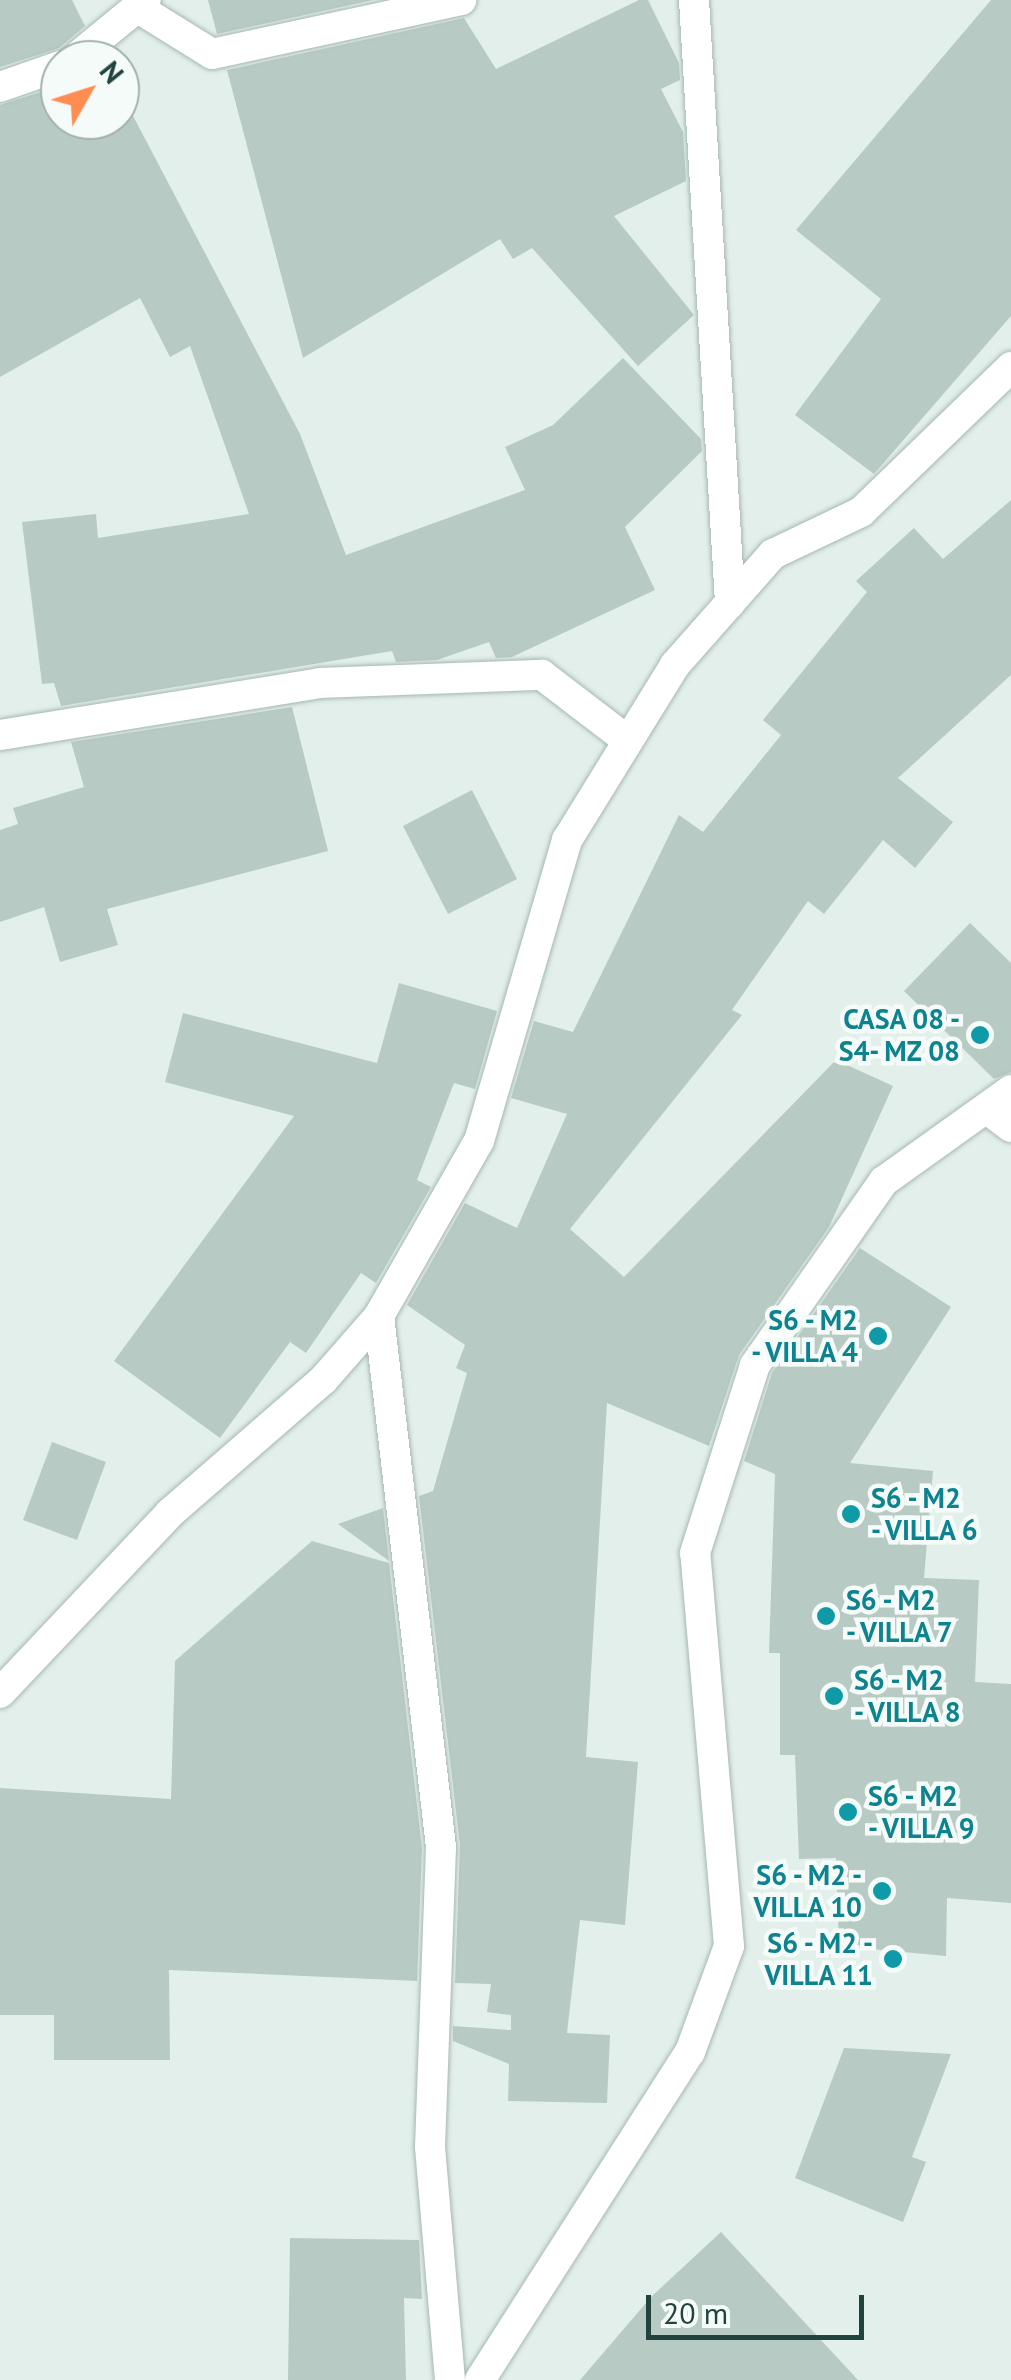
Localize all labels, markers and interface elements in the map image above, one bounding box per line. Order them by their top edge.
north arrow [40,40,140,140]
text: N [92,53,132,91]
place label: CASA 08 - S4- MZ 08 [836,1002,960,1068]
marker: CASA 08 - S4- MZ 08 [969,1024,991,1046]
place label: S6 - M2 - VILLA 4 [747,1303,858,1369]
marker: S6 - M2 - VILLA 4 [867,1325,889,1347]
place label: S6 - M2 - VILLA 6 [871,1481,982,1547]
marker: S6 - M2 - VILLA 6 [840,1503,862,1525]
place label: S6 - M2 - VILLA 7 [846,1583,957,1649]
marker: S6 - M2 - VILLA 7 [815,1605,837,1627]
place label: S6 - M2 - VILLA 8 [854,1663,965,1729]
marker: S6 - M2 - VILLA 8 [823,1685,845,1707]
place label: S6 - M2 - VILLA 9 [868,1779,979,1845]
marker: S6 - M2 - VILLA 9 [837,1801,859,1823]
place label: S6 - M2 - VILLA 10 [752,1858,862,1924]
marker: S6 - M2 - VILLA 10 [871,1880,893,1902]
place label: S6 - M2 - VILLA 11 [763,1926,873,1992]
marker: S6 - M2 - VILLA 11 [882,1948,904,1970]
scale bar [651,2275,868,2337]
text: 20 m [663,2293,728,2332]

